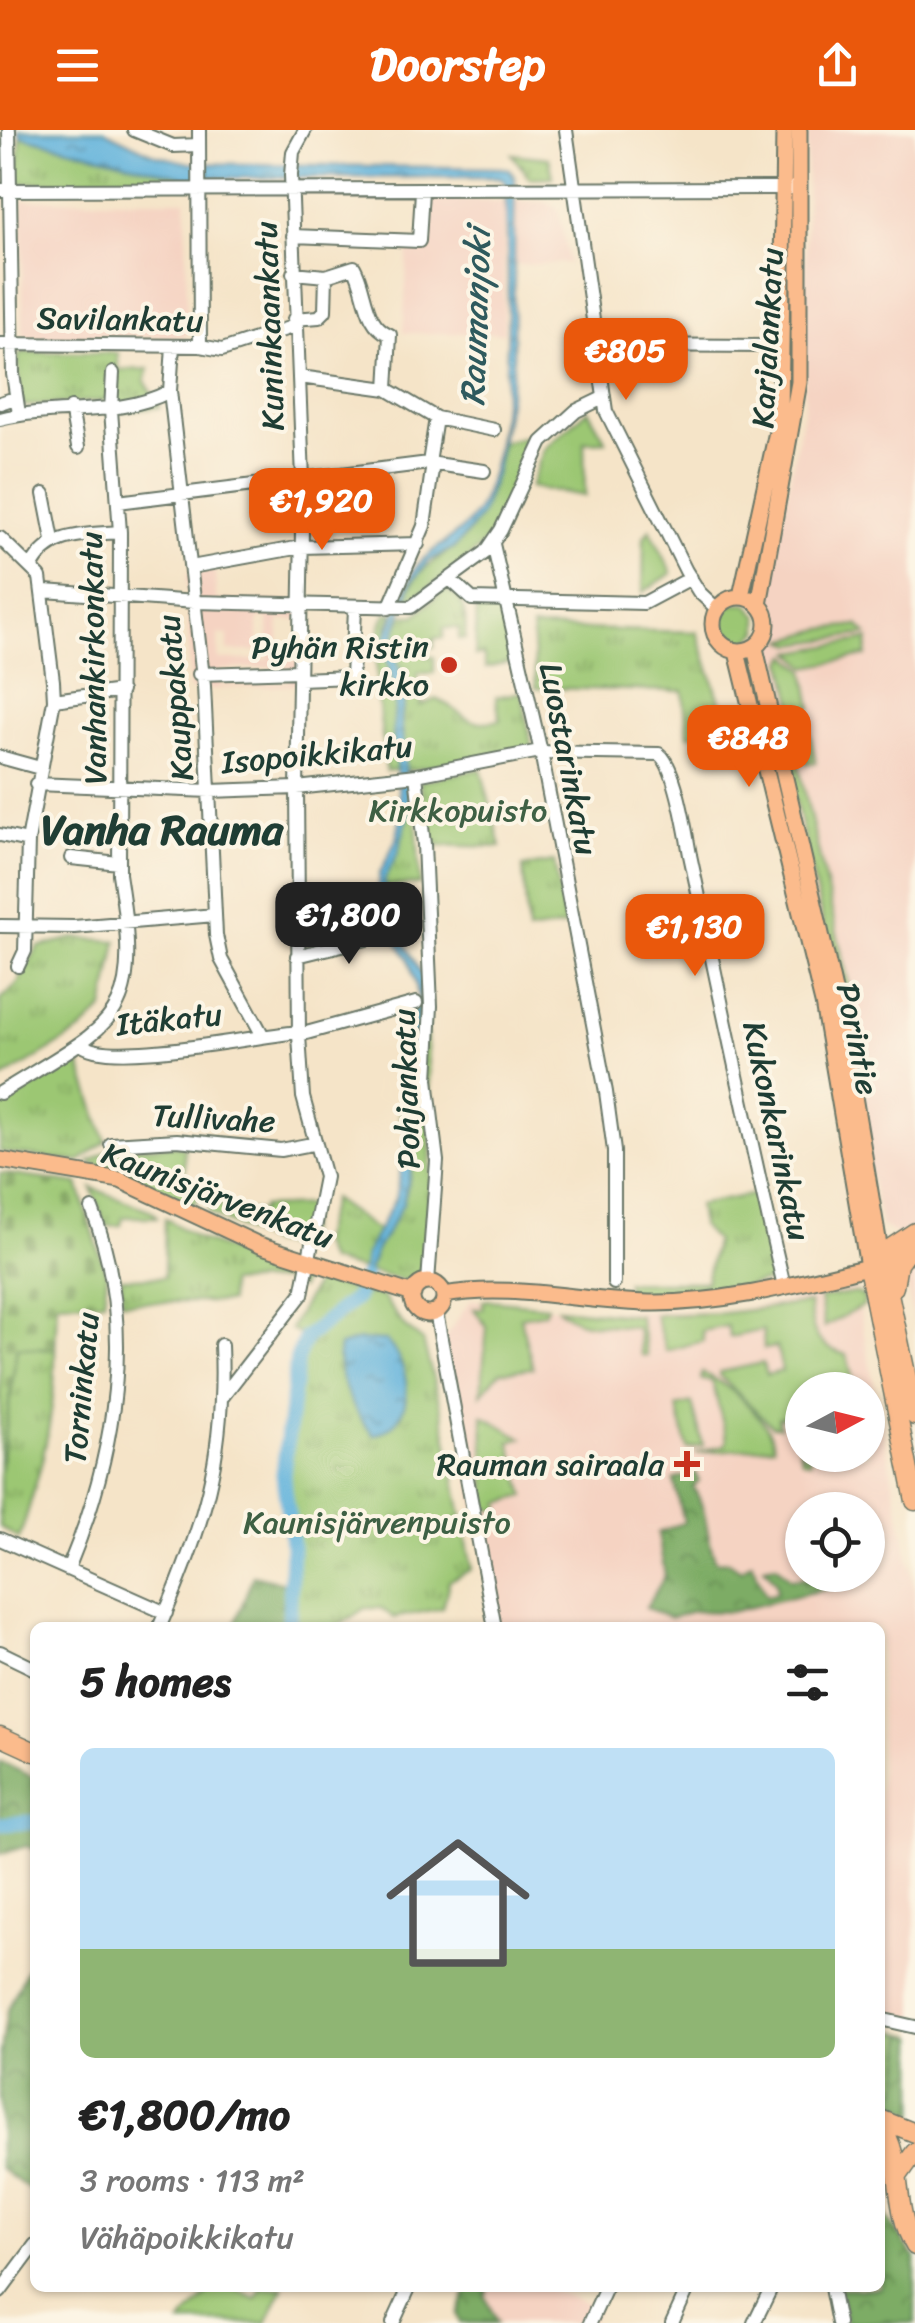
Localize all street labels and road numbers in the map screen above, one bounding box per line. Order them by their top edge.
street label: Kuninkaankatu [237,220,302,432]
street label: Karjalankatu [734,246,801,430]
street label: Savilankatu [36,290,204,349]
street label: Vanhankirkonkatu [63,531,124,785]
street label: Kauppakatu [140,612,211,783]
street label: Luostarinkatu [522,658,615,860]
street label: Isopoikkikatu [218,718,415,791]
street label: Porintie [819,978,896,1100]
street label: Itäkatu [112,986,225,1053]
street label: Pohjankatu [375,1008,438,1170]
street label: Kukonkarinkatu [725,1016,828,1246]
street label: Tullivahe [151,1087,277,1150]
street label: Kaunisjärvenkatu [93,1125,342,1266]
street label: Torninkatu [46,1310,117,1466]

